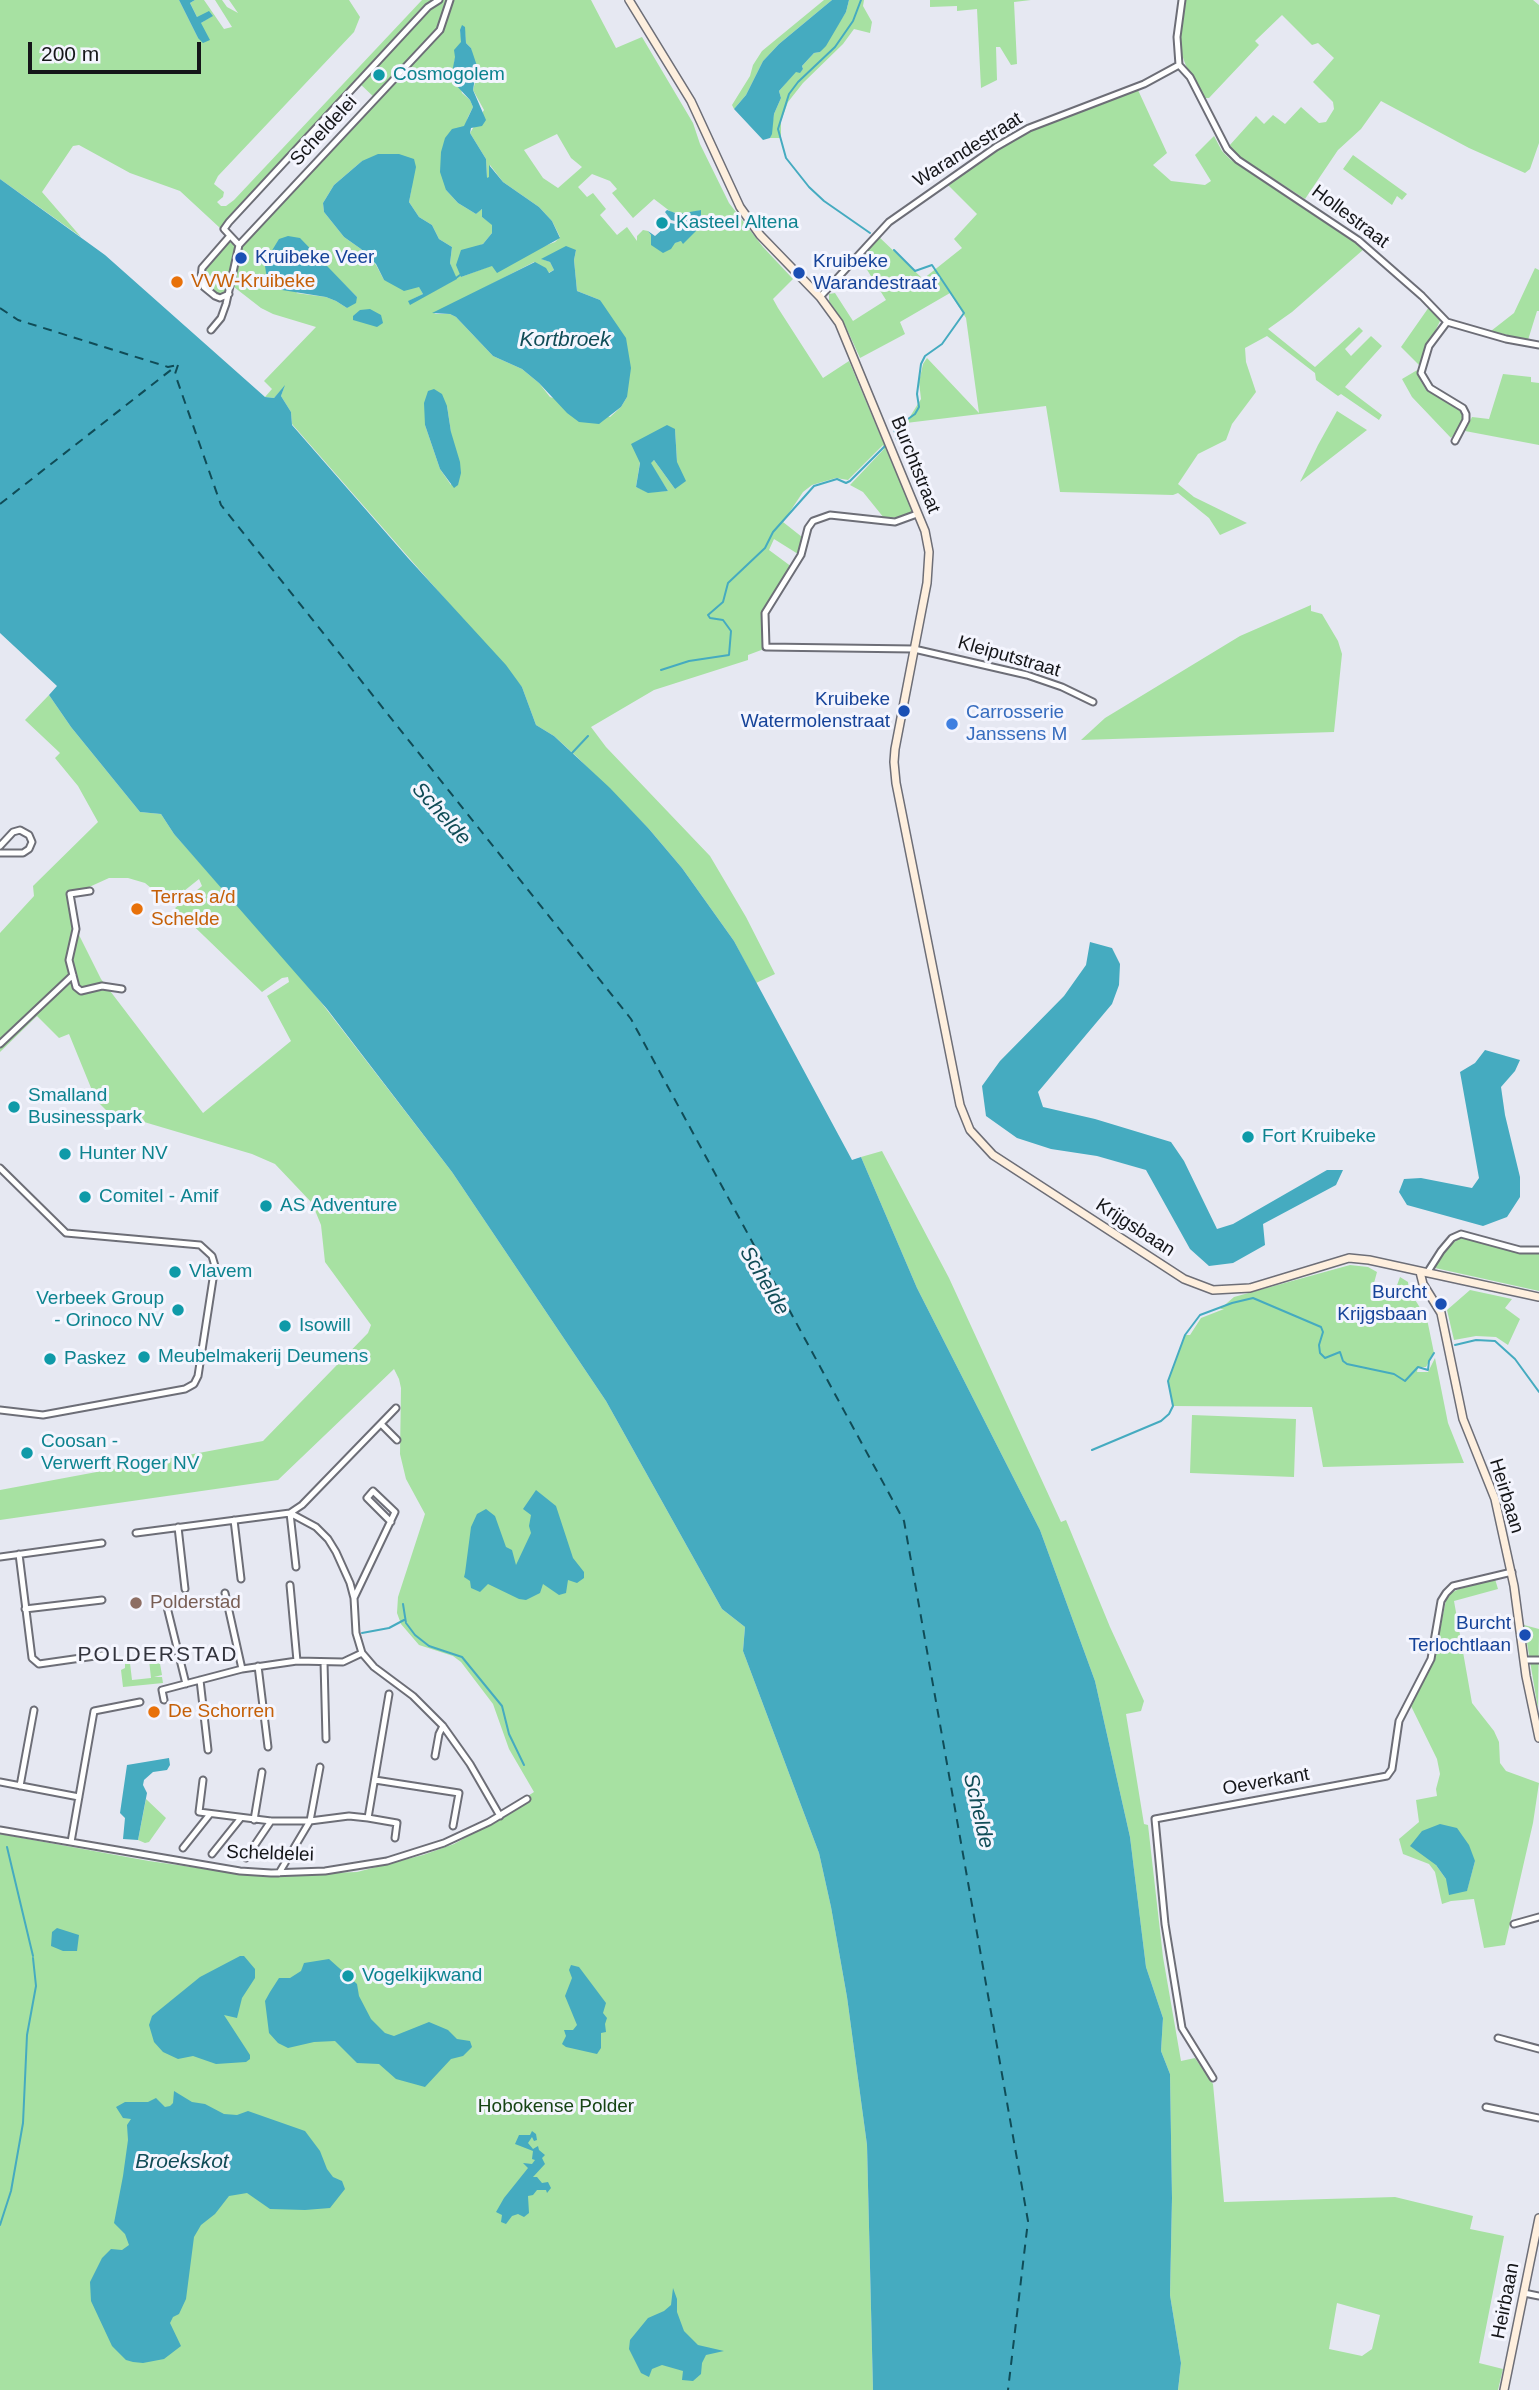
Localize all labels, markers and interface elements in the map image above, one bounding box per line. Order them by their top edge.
scale bar [32,28,205,72]
text: 200 m [41,42,99,65]
place label: Cosmogolem [393,64,505,86]
marker: Cosmogolem [371,67,387,83]
street label: Scheldelei [286,91,362,171]
street label: Warandestraat [909,108,1027,192]
street label: Hollestraat [1307,181,1393,253]
place label: Kasteel Altena [676,212,799,234]
marker: Kasteel Altena [654,215,670,231]
place label: Kruibeke Veer [255,247,374,269]
marker: Kruibeke Veer [233,250,249,266]
place label: Kruibeke Warandestraat [813,251,937,295]
marker: Kruibeke Warandestraat [791,265,807,281]
place label: VVW-Kruibeke [191,271,315,293]
marker: VVW-Kruibeke [169,274,185,290]
water label: Kortbroek [519,327,611,353]
street label: Burchtstraat [885,413,945,517]
street label: Kleiputstraat [955,631,1063,683]
place label: Kruibeke Watermolenstraat [741,689,890,733]
place label: Carrosserie Janssens M [966,702,1067,746]
marker: Kruibeke Watermolenstraat [896,703,912,719]
marker: Carrosserie Janssens M [944,716,960,732]
water label: Schelde [406,777,476,851]
place label: Terras a/d Schelde [151,887,235,931]
marker: Terras a/d Schelde [129,901,145,917]
place label: Smalland Businesspark [28,1085,142,1129]
marker: Smalland Businesspark [6,1099,22,1115]
place label: Fort Kruibeke [1262,1126,1376,1148]
marker: Fort Kruibeke [1240,1129,1256,1145]
place label: Hunter NV [79,1143,168,1165]
marker: Hunter NV [57,1146,73,1162]
place label: Comitel - Amif [99,1186,218,1208]
marker: Comitel - Amif [77,1189,93,1205]
street label: Krijgsbaan [1091,1194,1179,1262]
place label: AS Adventure [280,1195,397,1217]
marker: AS Adventure [258,1198,274,1214]
water label: Schelde [734,1242,794,1320]
place label: Vlavem [189,1261,252,1283]
marker: Vlavem [167,1264,183,1280]
place label: Burcht Krijgsbaan [1337,1282,1427,1326]
place label: Verbeek Group - Orinoco NV [36,1288,164,1332]
marker: Burcht Krijgsbaan [1433,1296,1449,1312]
marker: Verbeek Group - Orinoco NV [170,1302,186,1318]
place label: Isowill [299,1315,351,1337]
marker: Isowill [277,1318,293,1334]
place label: Meubelmakerij Deumens [158,1346,368,1368]
place label: Paskez [64,1348,126,1370]
marker: Meubelmakerij Deumens [136,1349,152,1365]
marker: Paskez [42,1351,58,1367]
place label: Coosan - Verwerft Roger NV [41,1431,199,1475]
marker: Coosan - Verwerft Roger NV [19,1445,35,1461]
street label: Heirbaan [1484,1456,1528,1536]
place label: Polderstad [150,1592,241,1614]
marker: Polderstad [128,1595,144,1611]
place label: Burcht Terlochtlaan [1409,1613,1511,1657]
marker: Burcht Terlochtlaan [1517,1627,1533,1643]
district label: POLDERSTAD [79,1642,237,1668]
place label: De Schorren [168,1701,275,1723]
marker: De Schorren [146,1704,162,1720]
street label: Oeverkant [1221,1763,1311,1801]
water label: Schelde [957,1771,999,1851]
street label: Scheldelei [226,1841,314,1867]
place label: Vogelkijkwand [362,1965,482,1987]
marker: Vogelkijkwand [340,1968,356,1984]
park label: Hobokense Polder [478,2096,634,2118]
water label: Broekskot [135,2149,229,2175]
street label: Heirbaan [1487,2261,1525,2341]

